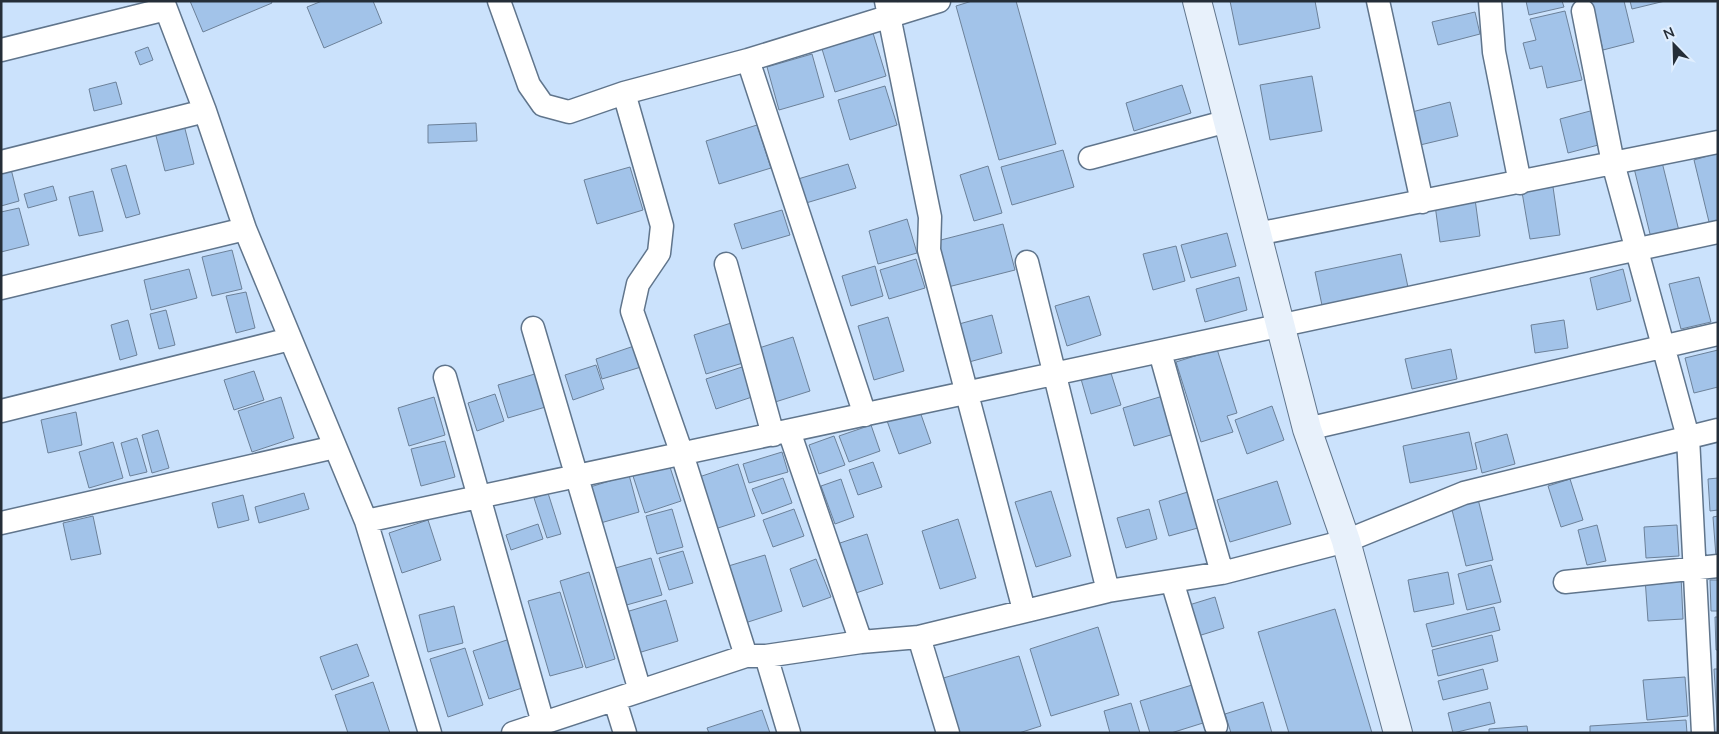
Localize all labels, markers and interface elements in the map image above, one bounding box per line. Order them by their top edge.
north arrow [1649,20,1699,70]
text: N [1661,23,1678,44]

